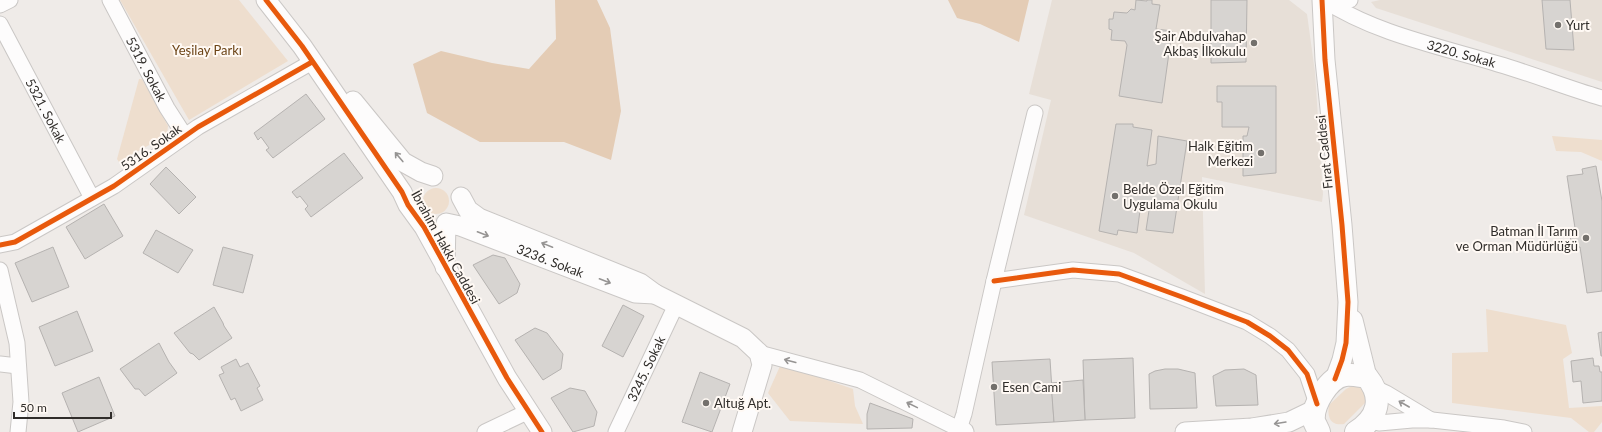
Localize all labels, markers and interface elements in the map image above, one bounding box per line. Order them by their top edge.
place label: Yurt [1566,17,1590,33]
marker: Yurt [1553,20,1563,30]
place label: Şair Abdulvahap Akbaş İlkokulu [1154,28,1246,59]
street label: 5319. Sokak [123,34,170,104]
street label: 3220. Sokak [1425,36,1498,71]
marker: Şair Abdulvahap Akbaş İlkokulu [1249,38,1259,48]
park label: Yeşilay Parkı [172,42,242,58]
street label: 5321. Sokak [22,76,70,146]
street label: Fırat Caddesi [1312,114,1336,190]
street label: 5316. Sokak [117,120,185,174]
place label: Halk Eğitim Merkezi [1188,138,1253,169]
marker: Halk Eğitim Merkezi [1256,148,1266,158]
one-way arrow [395,152,404,162]
place label: Belde Özel Eğitim Uygulama Okulu [1123,181,1224,212]
street label: İbrahim Hakkı Caddesi [408,187,484,307]
marker: Belde Özel Eğitim Uygulama Okulu [1110,191,1120,201]
place label: Batman İl Tarım ve Orman Müdürlüğü [1456,223,1578,254]
one-way arrow [477,231,489,239]
marker: Batman İl Tarım ve Orman Müdürlüğü [1581,233,1591,243]
street label: 3236. Sokak [514,240,587,281]
one-way arrow [541,241,553,249]
one-way arrow [598,277,610,285]
street label: 3245. Sokak [624,333,668,404]
one-way arrow [784,357,797,364]
place label: Esen Cami [1002,379,1061,395]
marker: Esen Cami [989,382,999,392]
scale bar [14,394,111,420]
place label: Altuğ Apt. [714,395,771,411]
marker: Altuğ Apt. [701,398,711,408]
one-way arrow [1398,399,1410,407]
text: 50 m [20,400,47,415]
one-way arrow [906,401,918,408]
one-way arrow [1274,420,1287,428]

